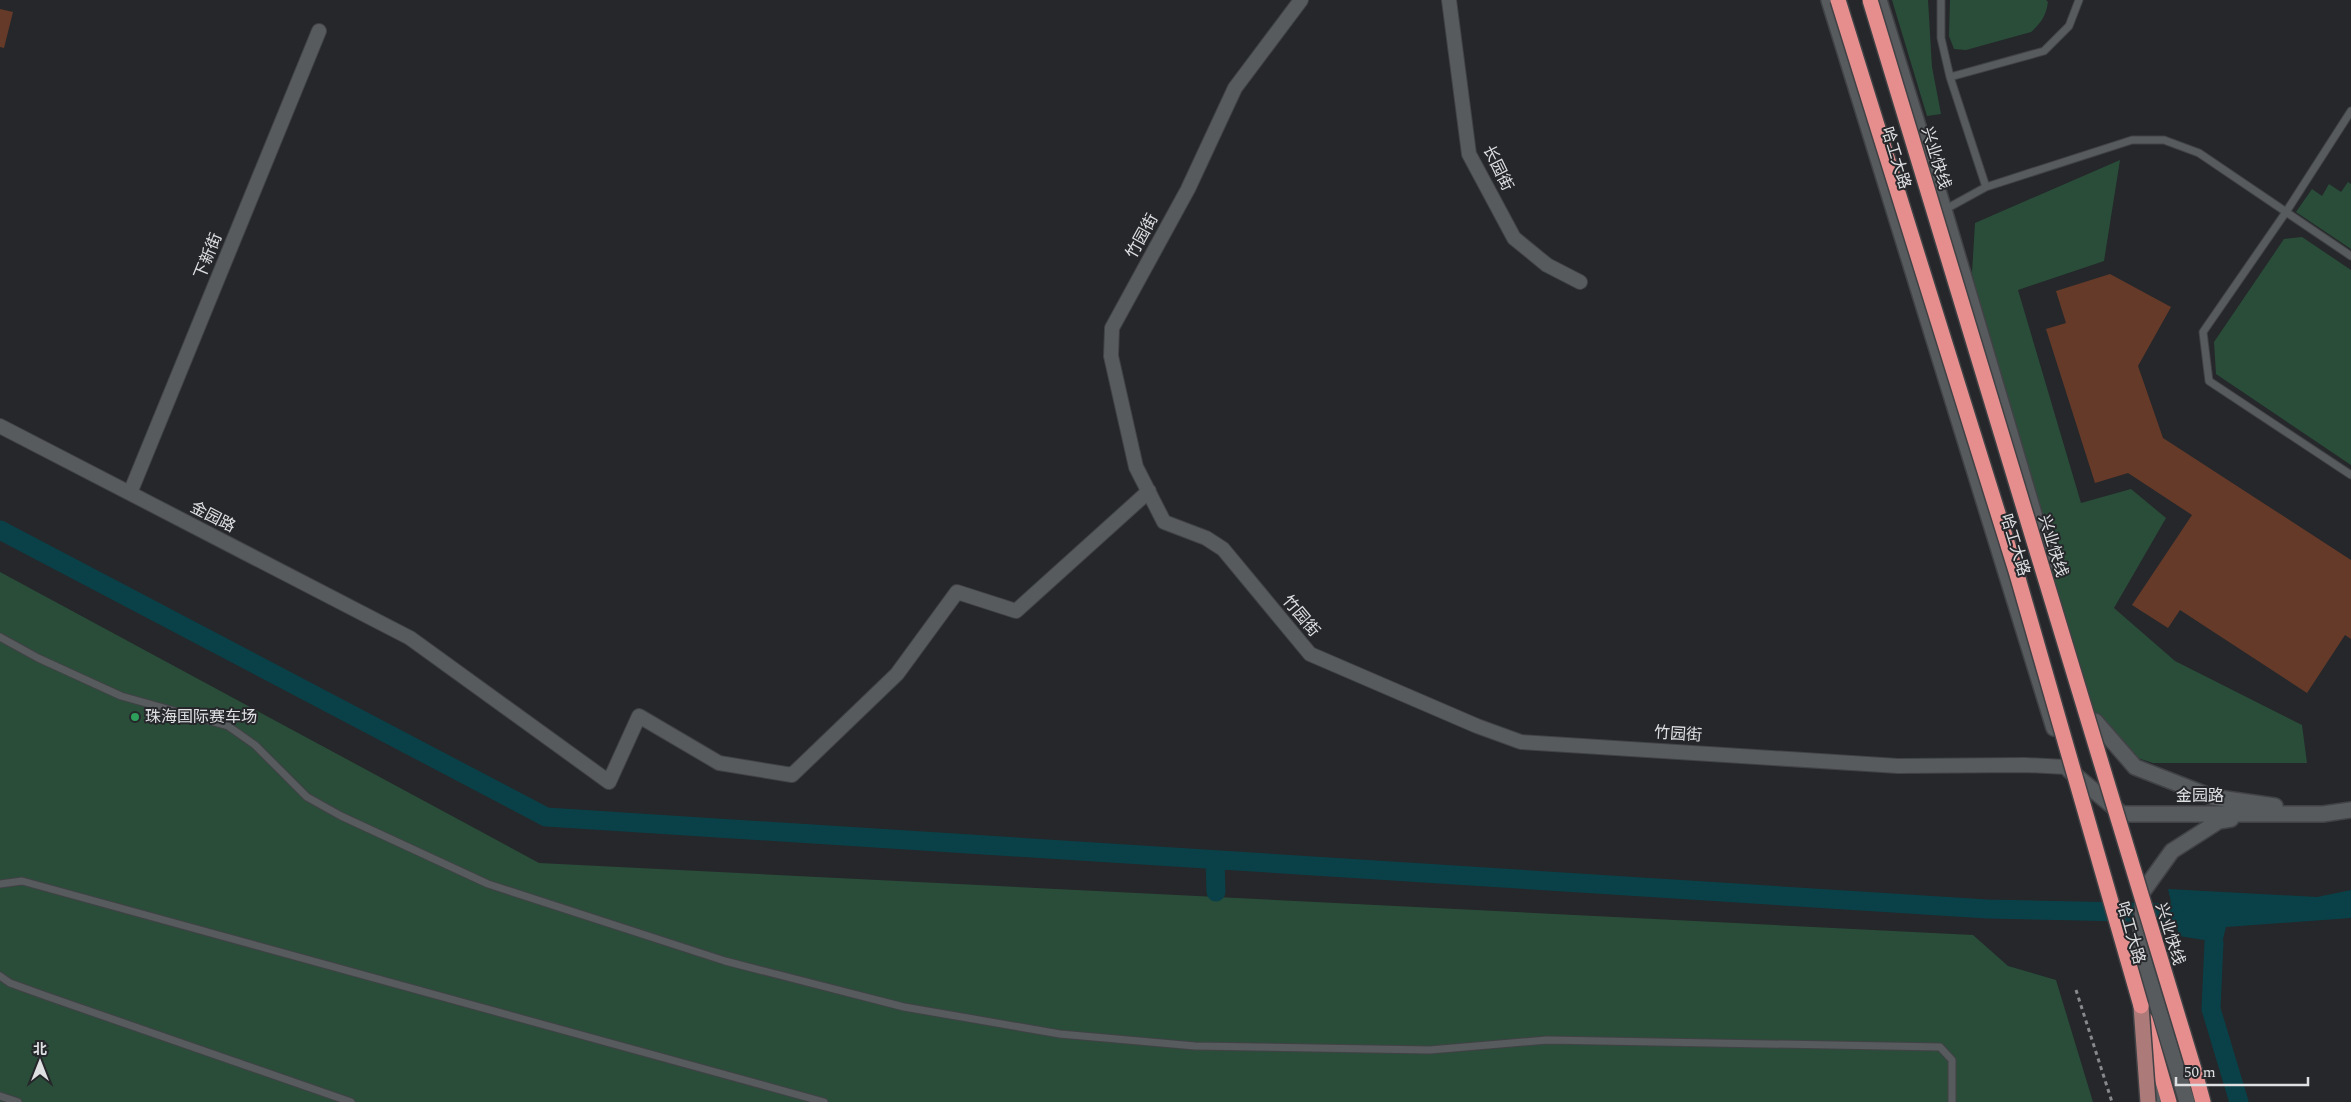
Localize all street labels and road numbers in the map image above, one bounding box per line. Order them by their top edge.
street label: 哈工大路 [1875,124,1917,192]
street label: 兴业快线 [1915,124,1957,192]
street label: 长园街 [1477,141,1519,195]
street label: 竹园街 [1120,209,1164,263]
street label: 下新街 [188,229,228,283]
street label: 金园路 [186,495,240,539]
street label: 哈工大路 [1994,511,2036,579]
street label: 兴业快线 [2032,512,2074,580]
street label: 竹园街 [1276,590,1326,642]
street label: 竹园街 [1653,720,1703,748]
street label: 金园路 [2176,784,2224,808]
street label: 哈工大路 [2111,899,2151,967]
street label: 兴业快线 [2149,900,2191,968]

